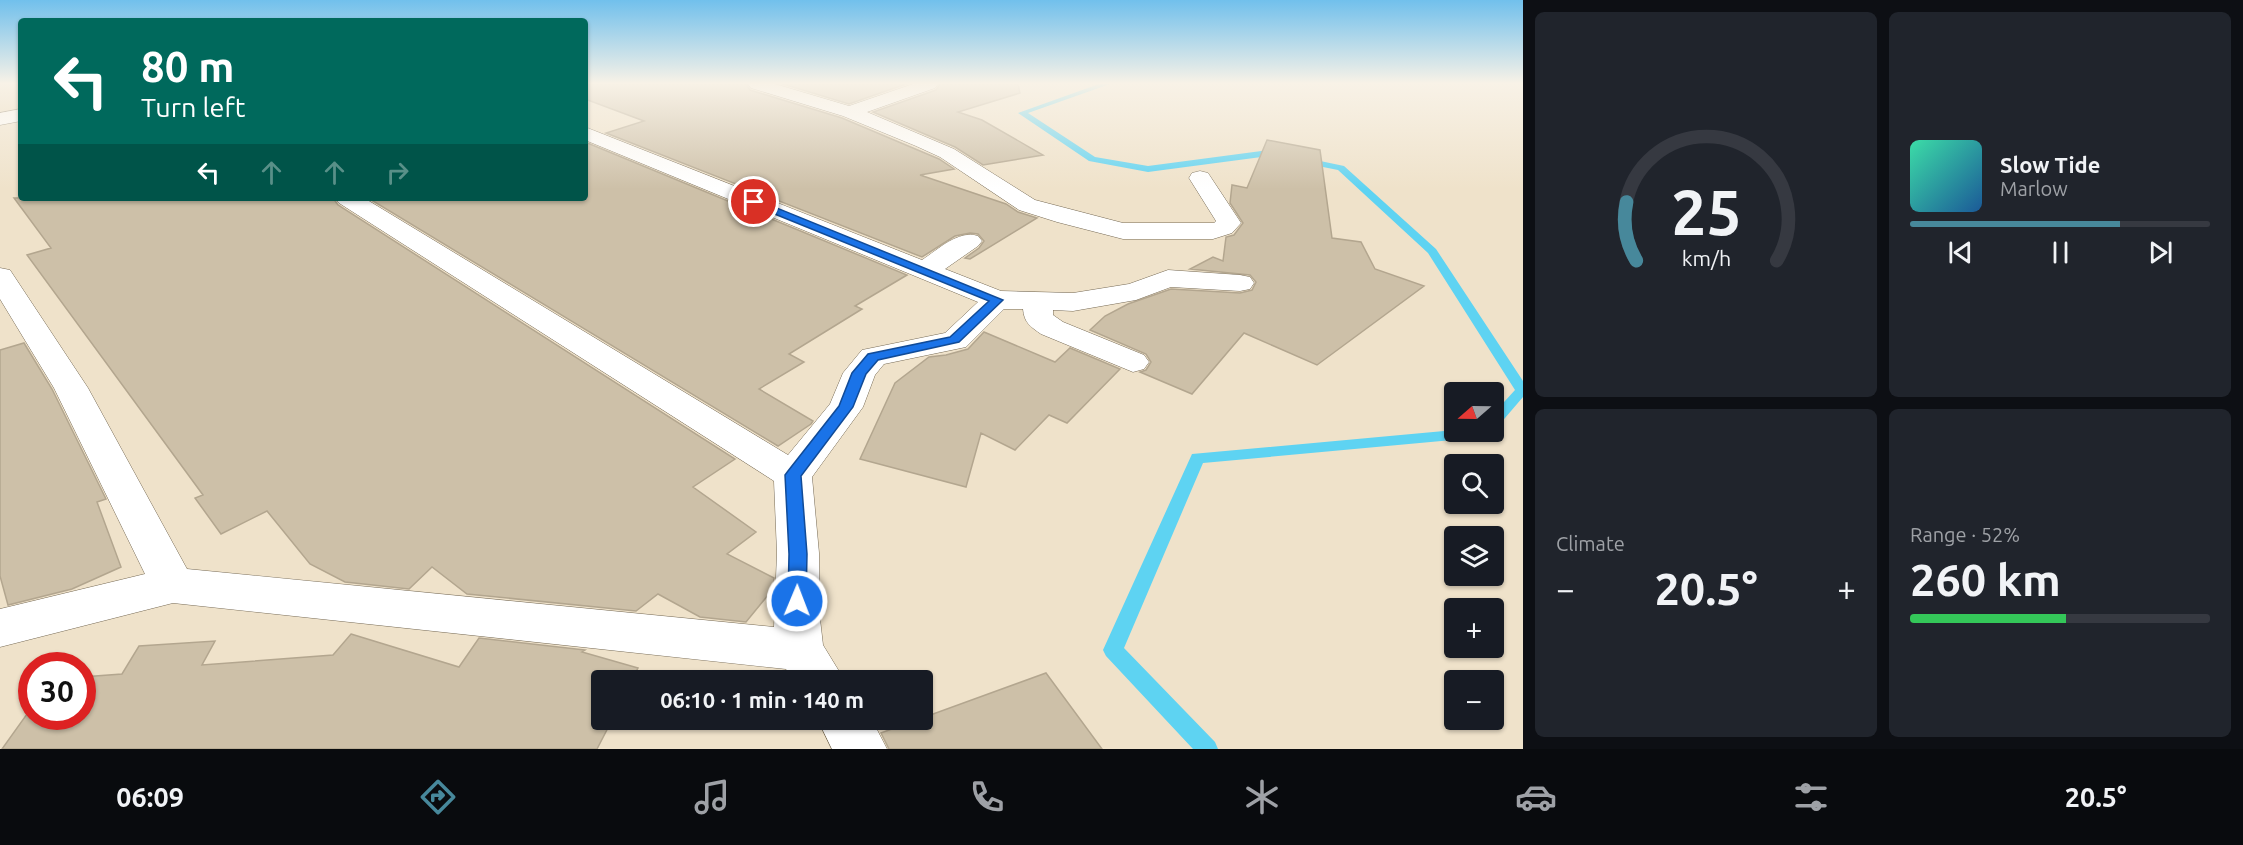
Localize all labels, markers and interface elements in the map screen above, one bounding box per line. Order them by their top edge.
icon: left [42,42,120,120]
text: 80 m [141,43,235,90]
text: Turn left [141,92,245,122]
text: Slow Tide [2000,152,2100,177]
icon: left [192,156,225,189]
icon: ahead [255,156,288,189]
icon: ahead [318,156,351,189]
icon: right [381,156,414,189]
pin [728,176,779,227]
text: Marlow [2000,177,2068,200]
text: 25 [1671,178,1741,248]
icon: arrive [737,185,770,218]
icon: previous [1944,236,1977,269]
icon: pause [2044,236,2077,269]
icon: next [2144,236,2177,269]
text: km/h [1681,247,1731,271]
north arrow [1444,382,1504,442]
map controls [1444,382,1504,730]
button: search [1444,454,1504,514]
text: Range · 52% [1910,523,2020,546]
button: layers [1444,526,1504,586]
text: Climate [1556,532,1625,555]
text: 260 km [1910,554,2061,605]
text: 20.5° [1654,563,1758,614]
position arrow [765,569,829,633]
text: − [1556,570,1575,607]
text: + [1837,570,1856,607]
button: + [1444,598,1504,658]
speed limit sign: 30 [18,652,96,730]
button: − [1444,670,1504,730]
text: 06:10 · 1 min · 140 m [660,687,864,712]
icon: directions [417,776,459,818]
icon: music [691,776,733,818]
icon: phone [966,776,1008,818]
icon: climate [1241,776,1283,818]
icon: car [1515,776,1557,818]
icon: filters [1790,776,1832,818]
text: 06:09 [116,782,184,812]
text: 20.5° [2065,782,2127,812]

